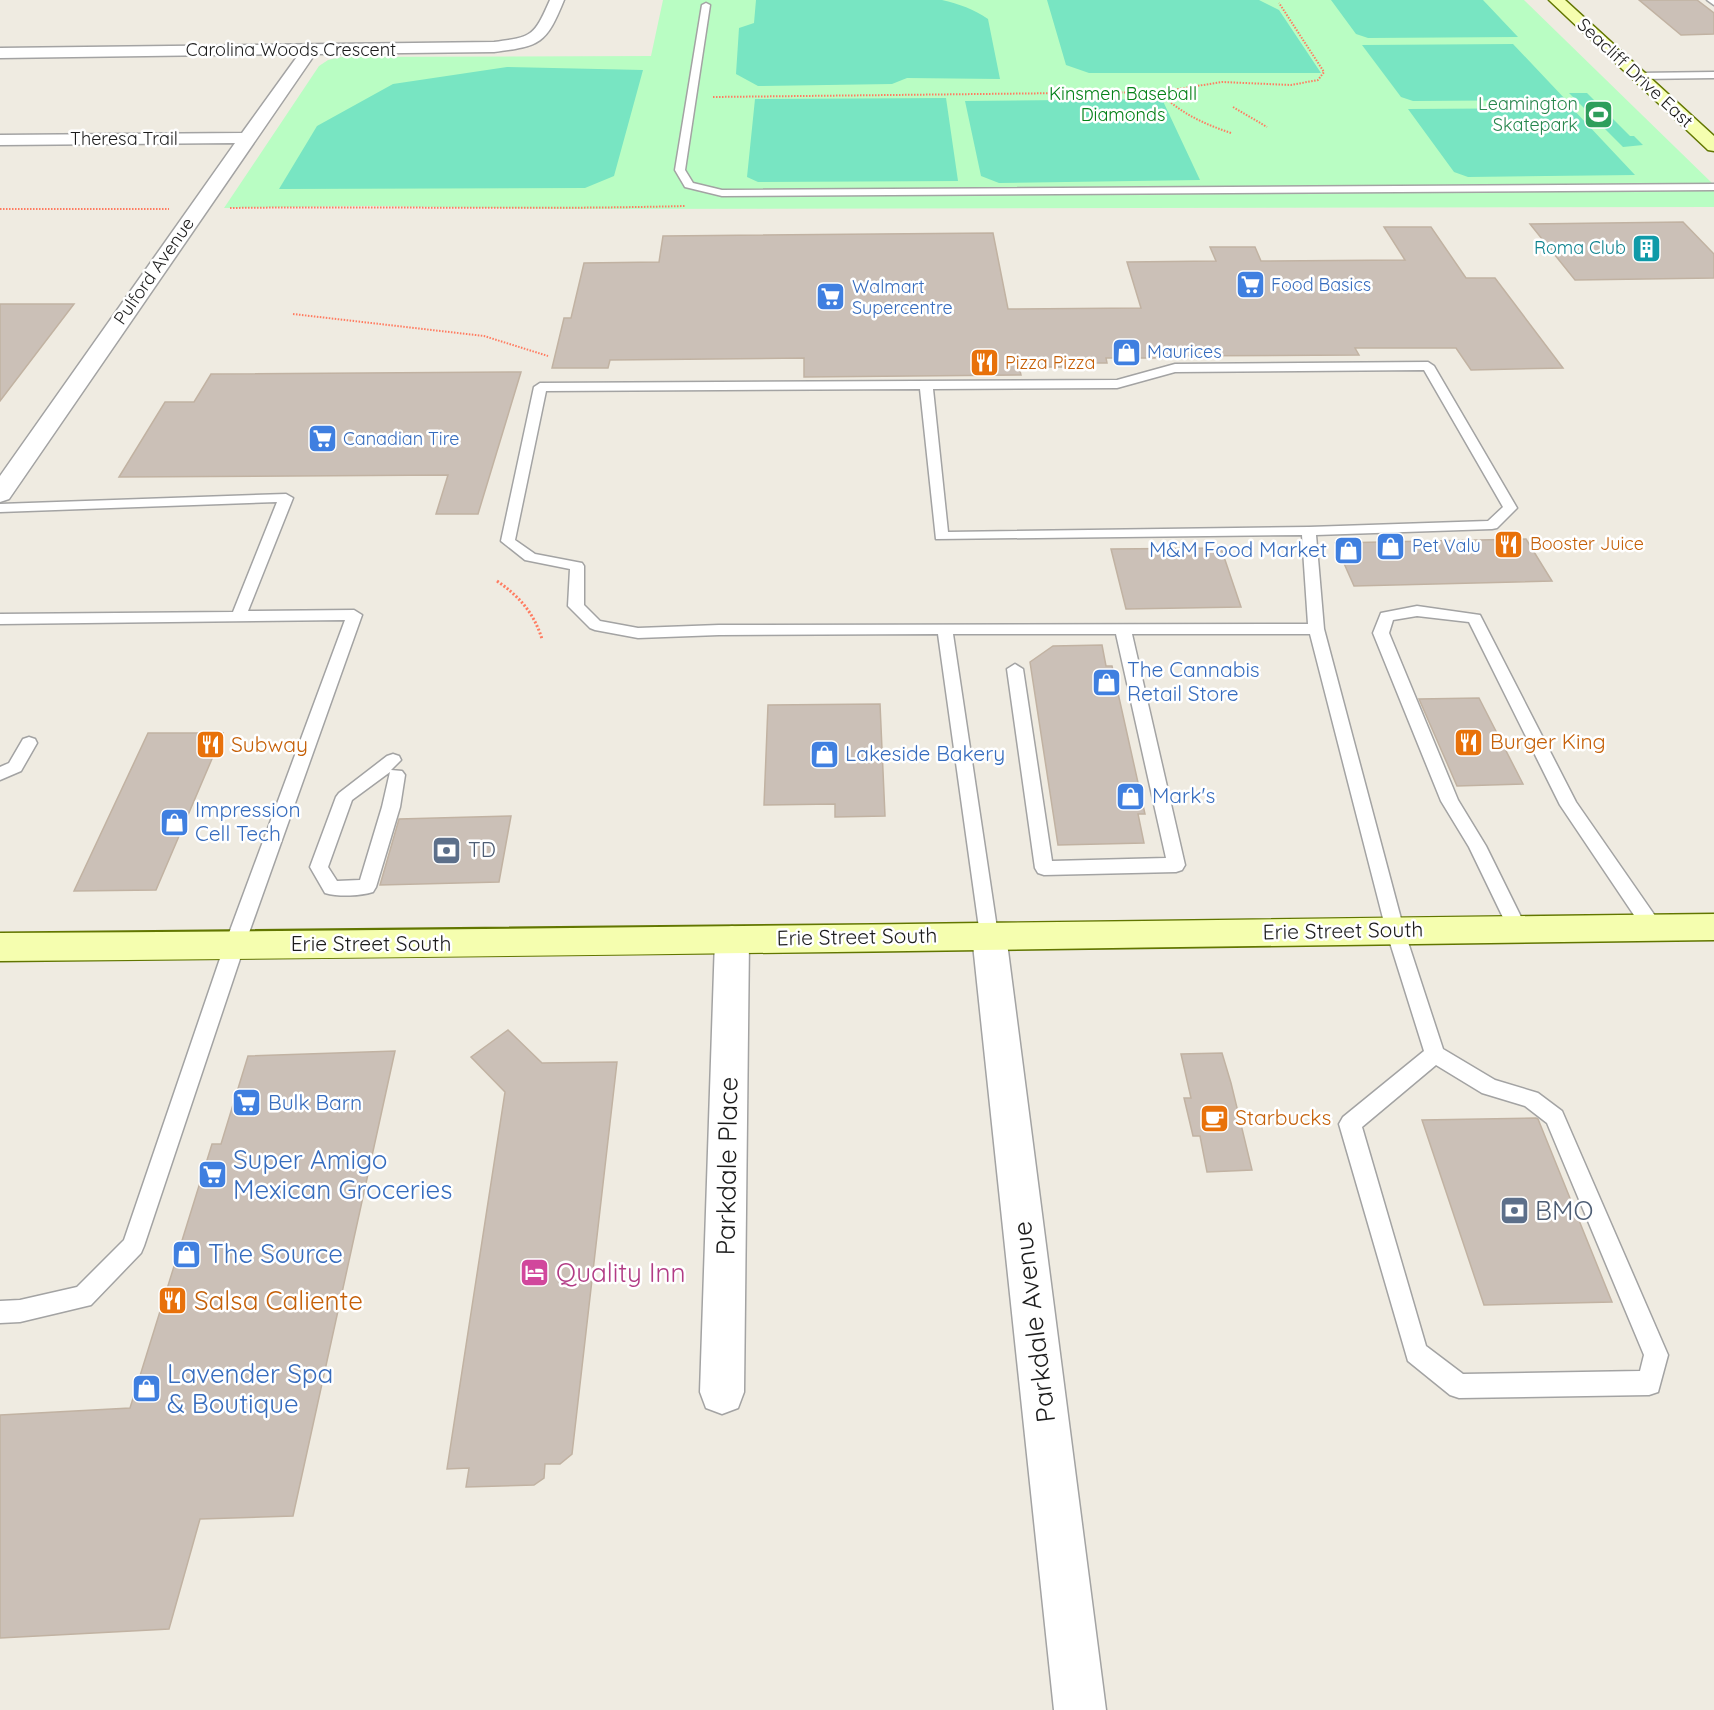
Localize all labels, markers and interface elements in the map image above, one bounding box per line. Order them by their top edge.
street label: Seacliff Drive East [1573,13,1698,132]
street label: Carolina Woods Crescent [186,38,396,61]
park label: Kinsmen Baseball Diamonds [1049,82,1197,126]
place label: Leamington Skatepark [1478,92,1578,136]
sports icon: Leamington Skatepark [1583,98,1615,130]
street label: Theresa Trail [70,127,178,150]
street label: Pulford Avenue [108,213,199,329]
building icon: Roma Club [1631,232,1663,264]
place label: Roma Club [1534,236,1626,259]
supermarket icon: Food Basics [1234,269,1266,301]
place label: Food Basics [1271,273,1371,296]
place label: Walmart Supercentre [852,275,953,319]
supermarket icon: Walmart Supercentre [815,281,847,313]
shop icon: Maurices [1110,336,1142,368]
place label: Maurices [1147,340,1222,363]
restaurant icon: Pizza Pizza [968,347,1000,379]
place label: Pizza Pizza [1005,351,1095,374]
supermarket icon: Canadian Tire [306,423,338,455]
place label: Canadian Tire [343,427,459,450]
restaurant icon: Booster Juice [1493,528,1525,560]
shop icon: Pet Valu [1375,530,1407,562]
place label: Booster Juice [1530,532,1644,555]
shop icon: M&M Food Market [1332,534,1364,566]
place label: Pet Valu [1412,534,1481,557]
place label: M&M Food Market [1149,536,1327,562]
place label: The Cannabis Retail Store [1127,656,1260,706]
shop icon: The Cannabis Retail Store [1090,666,1122,698]
restaurant icon: Burger King [1453,726,1485,758]
place label: Burger King [1490,728,1606,754]
restaurant icon: Subway [194,729,226,761]
place label: Subway [231,731,308,757]
shop icon: Lakeside Bakery [808,738,840,770]
place label: Lakeside Bakery [845,740,1005,766]
shop icon: Mark's [1115,780,1147,812]
place label: Mark's [1152,782,1215,808]
place label: Impression Cell Tech [195,796,301,846]
shop icon: Impression Cell Tech [158,806,190,838]
bank icon: TD [431,834,463,866]
place label: TD [468,836,496,862]
street label: Erie Street South [1262,916,1424,944]
street label: Erie Street South [776,922,938,950]
street label: Erie Street South [291,930,451,956]
street label: Parkdale Place [708,1076,745,1256]
supermarket icon: Bulk Barn [231,1087,263,1119]
place label: Bulk Barn [268,1089,362,1115]
cafe icon: Starbucks [1198,1102,1230,1134]
place label: Starbucks [1235,1104,1331,1130]
place label: Super Amigo Mexican Groceries [233,1143,452,1206]
supermarket icon: Super Amigo Mexican Groceries [196,1159,228,1191]
place label: BMO [1535,1194,1593,1227]
bank icon: BMO [1498,1195,1530,1227]
street label: Parkdale Avenue [1005,1220,1062,1425]
place label: The Source [208,1237,343,1270]
shop icon: The Source [171,1238,203,1270]
place label: Quality Inn [556,1256,685,1289]
hotel icon: Quality Inn [519,1257,551,1289]
place label: Salsa Caliente [194,1284,363,1317]
restaurant icon: Salsa Caliente [157,1285,189,1317]
place label: Lavender Spa & Boutique [167,1357,333,1420]
shop icon: Lavender Spa & Boutique [130,1373,162,1405]

